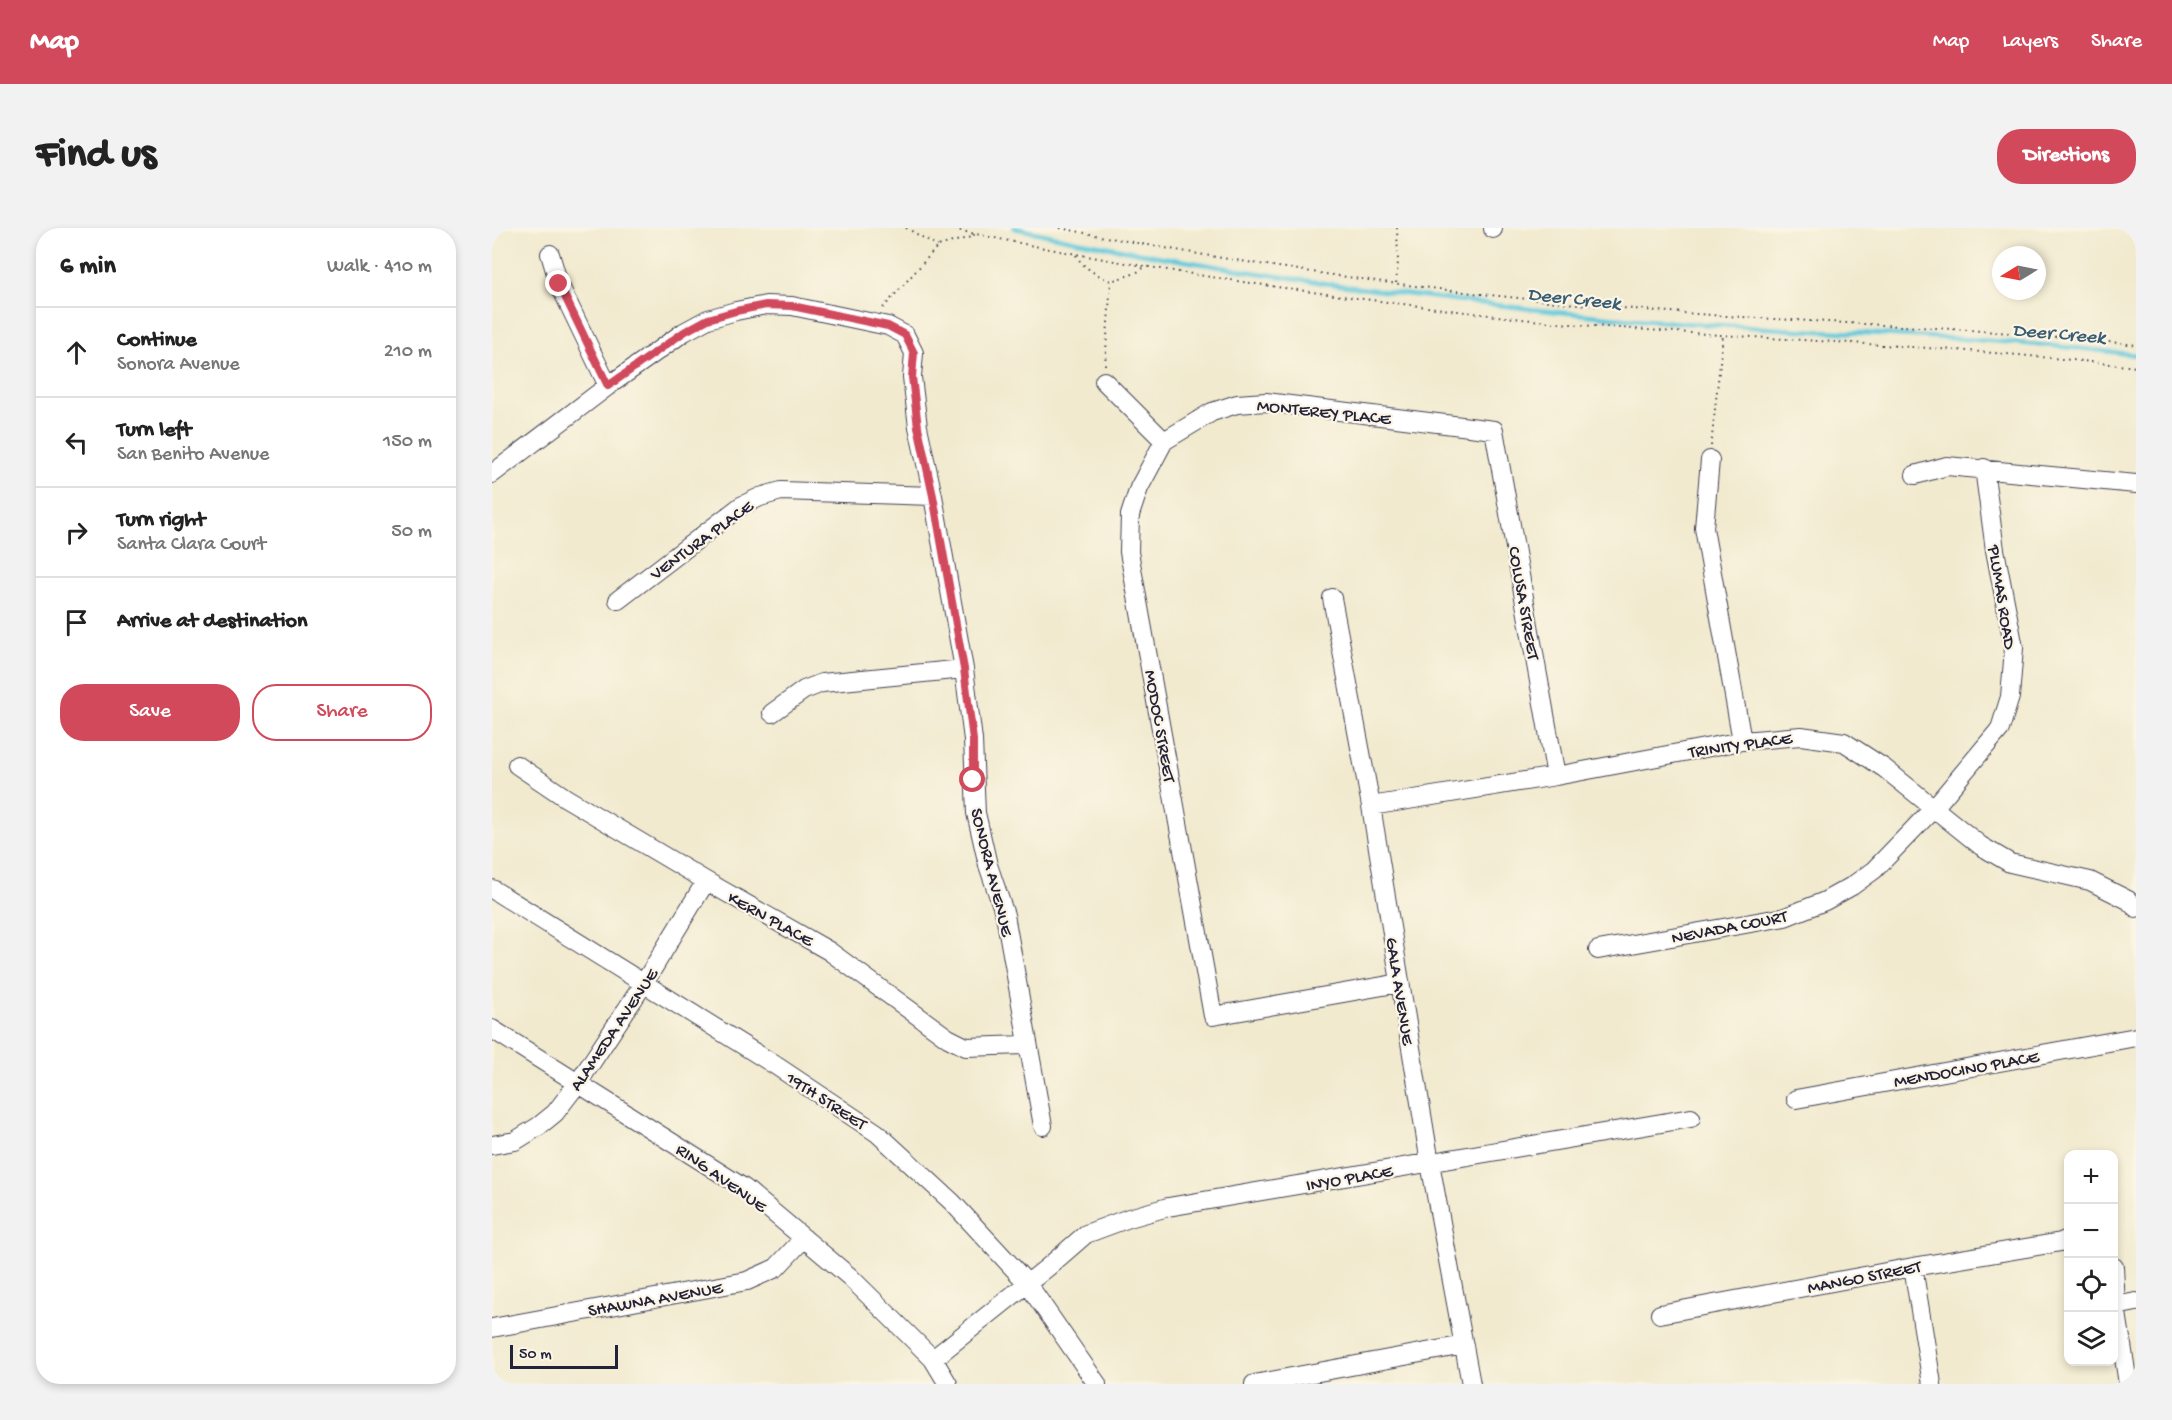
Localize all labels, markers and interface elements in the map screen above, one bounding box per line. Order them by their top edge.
text: Map [30,26,79,59]
text: Map [1933,30,1969,55]
text: Layers [2002,30,2058,55]
text: Share [2091,30,2142,55]
button: Directions [1997,129,2136,184]
text: Find us [36,132,156,181]
north arrow [1992,246,2046,300]
text: 6 min [60,252,116,283]
text: Walk · 410 m [327,256,432,279]
route end [545,270,571,296]
water label: Deer Creek [1526,284,1623,317]
water label: Deer Creek [2011,320,2108,351]
text: Continue [117,328,197,354]
icon: ahead [60,336,93,369]
text: 210 m [384,341,432,364]
text: Sonora Avenue [117,354,240,377]
street label: MONTEREY PLACE [1256,396,1393,431]
text: Turn left [117,418,191,444]
icon: left [60,426,93,459]
text: 150 m [383,431,432,454]
text: San Benito Avenue [117,444,269,467]
street label: VENTURA PLACE [646,496,759,586]
text: Turn right [117,508,205,534]
icon: right [60,516,93,549]
text: 50 m [391,521,432,544]
text: Santa Clara Court [117,534,266,557]
street label: PLUMAS ROAD [1982,543,2019,651]
street label: COLUSA STREET [1502,545,1543,663]
icon: arrive [60,606,93,639]
text: Arrive at destination [117,609,307,635]
street label: MODOC STREET [1138,668,1179,785]
button: Save [60,684,240,741]
button: Share [252,684,432,741]
street label: TRINITY PLACE [1686,729,1794,764]
route start [959,766,985,792]
street label: SONORA AVENUE [965,806,1017,940]
street label: KERN PLACE [723,888,817,953]
street label: NEVADA COURT [1670,907,1790,950]
street label: GALA AVENUE [1380,936,1418,1047]
street label: ALAMEDA AVENUE [566,964,664,1096]
street label: MENDOCINO PLACE [1892,1047,2041,1094]
street label: 19TH STREET [781,1068,871,1136]
street label: RING AVENUE [671,1140,771,1219]
map controls [2064,1150,2118,1366]
button: + [2064,1150,2118,1204]
street label: INYO PLACE [1304,1161,1395,1197]
button: − [2064,1204,2118,1258]
street label: MANGO STREET [1806,1257,1924,1300]
button: locate [2064,1258,2118,1312]
street label: SHAWNA AVENUE [586,1278,725,1323]
button: layers [2064,1312,2118,1366]
scale bar [510,1342,618,1370]
text: 50 m [519,1346,552,1365]

